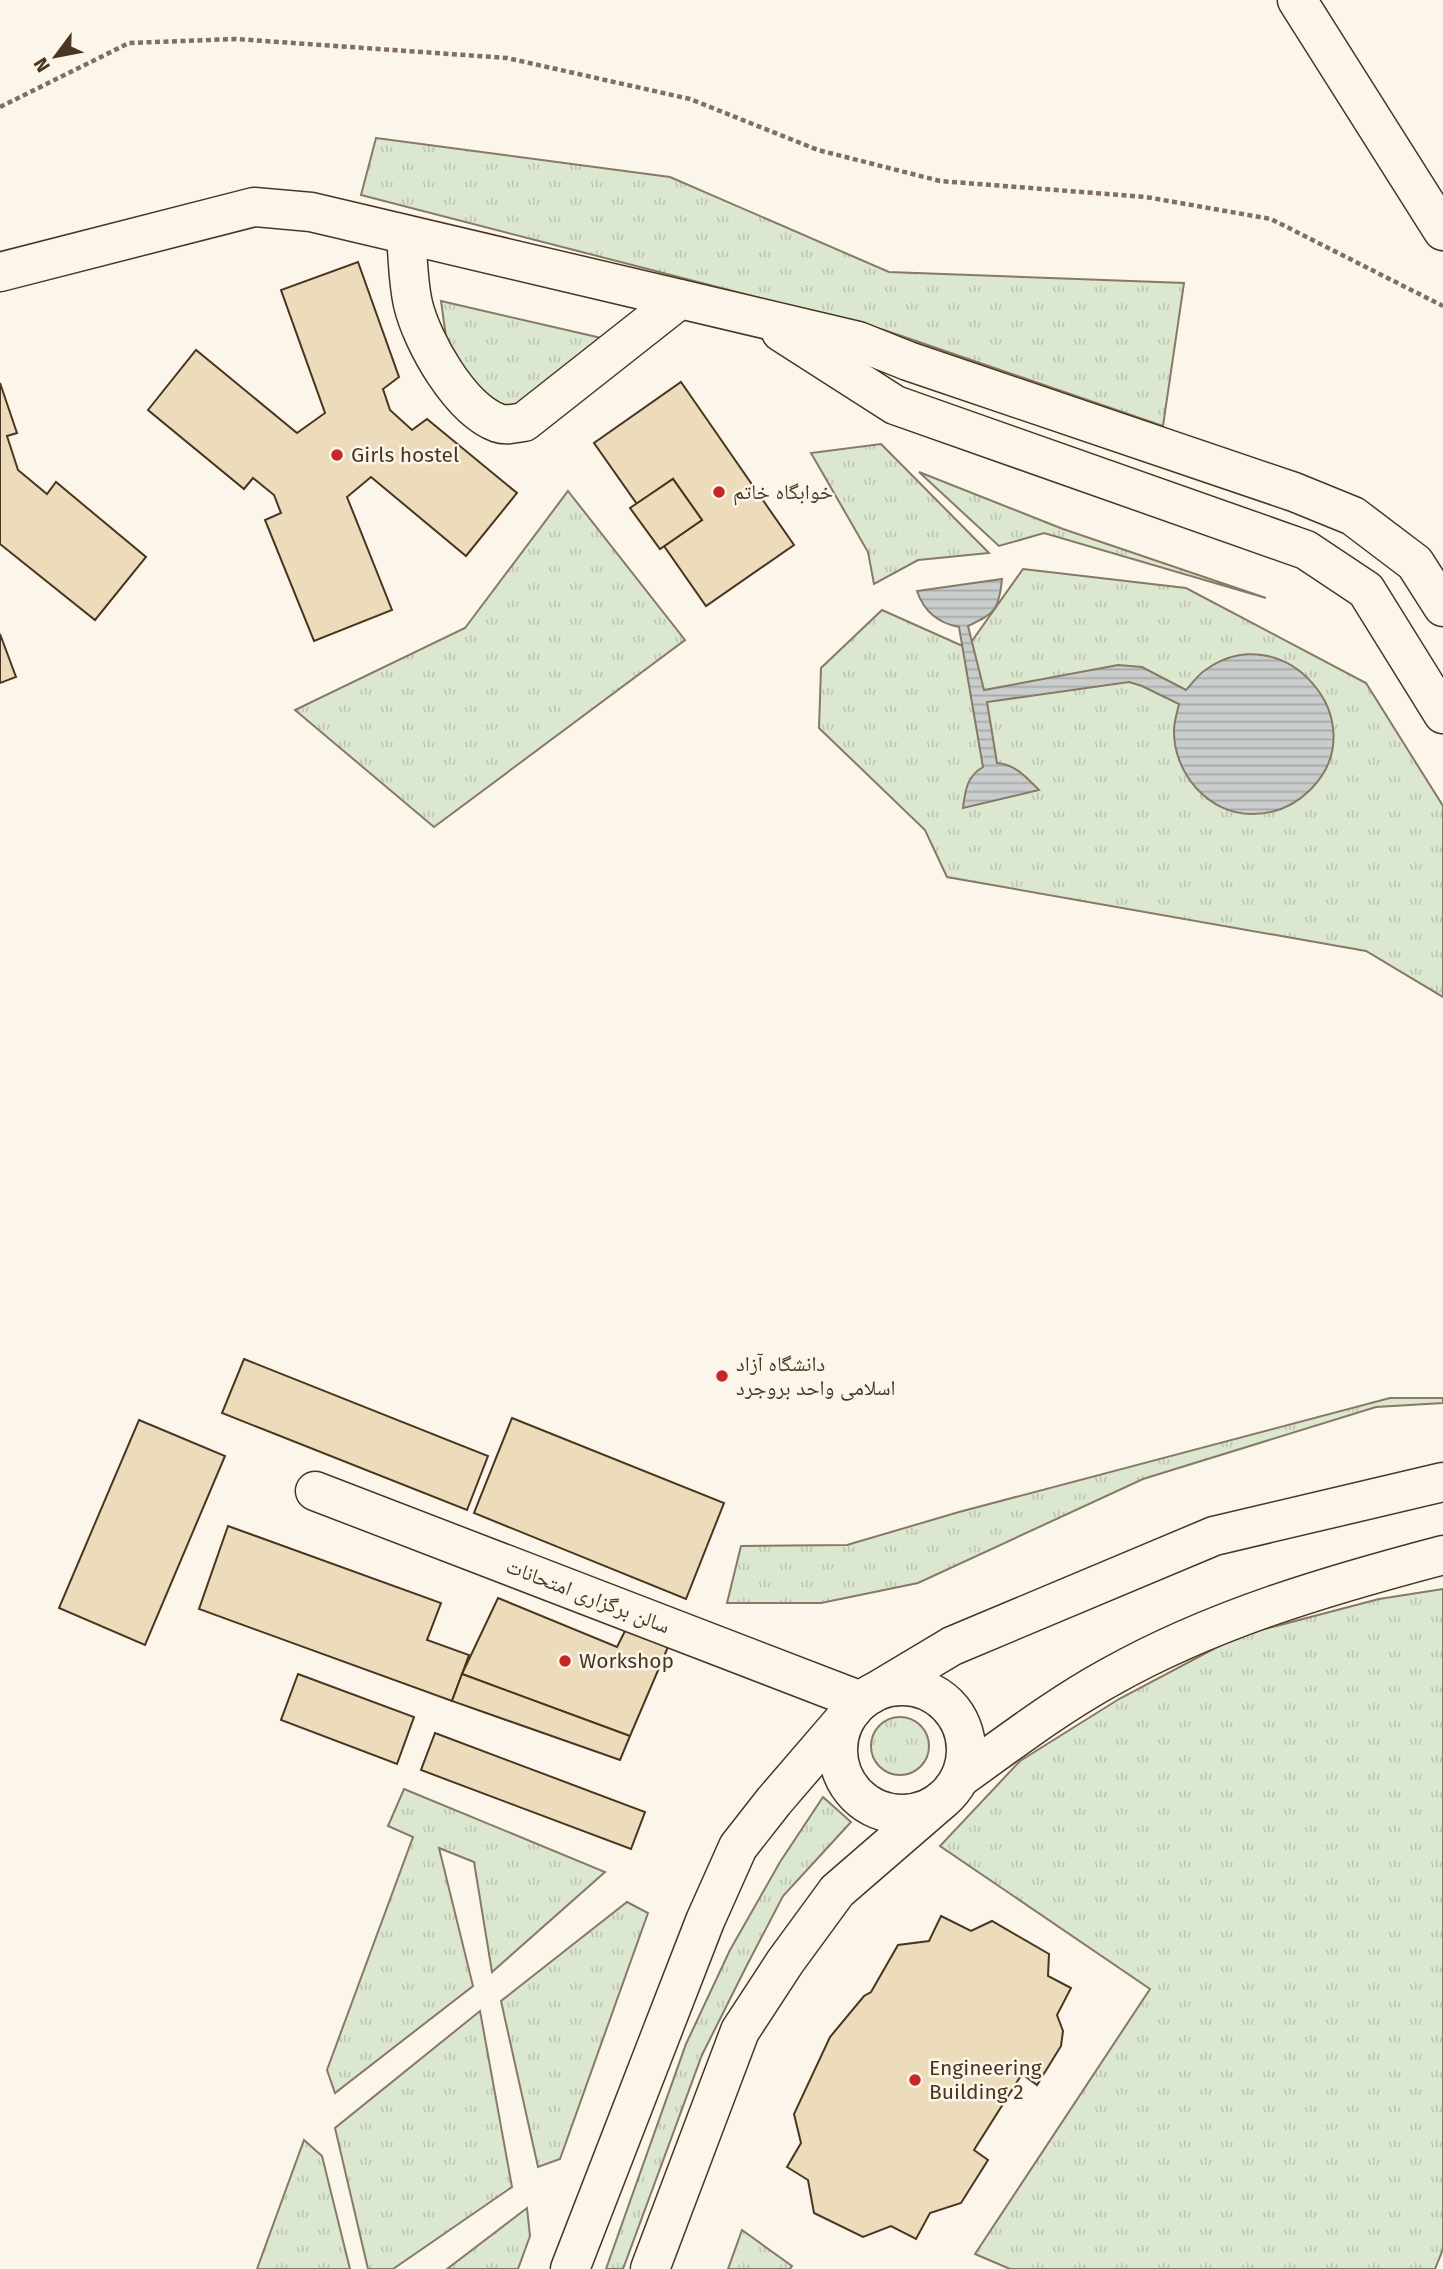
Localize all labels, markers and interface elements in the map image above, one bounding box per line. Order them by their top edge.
north arrow [21,21,91,91]
text: N [29,53,55,76]
place label: Girls hostel [351,442,459,468]
marker: Girls hostel [329,447,345,463]
place label: خوابگاه خاتم [733,479,833,506]
marker: خوابگاه خاتم [711,484,727,500]
place label: دانشگاه آزاد اسلامی واحد بروجرد [736,1351,896,1401]
marker: دانشگاه آزاد اسلامی واحد بروجرد [714,1368,730,1384]
street label: سالن برگزاری امتحانات [502,1553,674,1639]
place label: Workshop [579,1648,674,1674]
marker: Workshop [557,1653,573,1669]
place label: Engineering Building 2 [929,2055,1042,2105]
marker: Engineering Building 2 [907,2072,923,2088]

